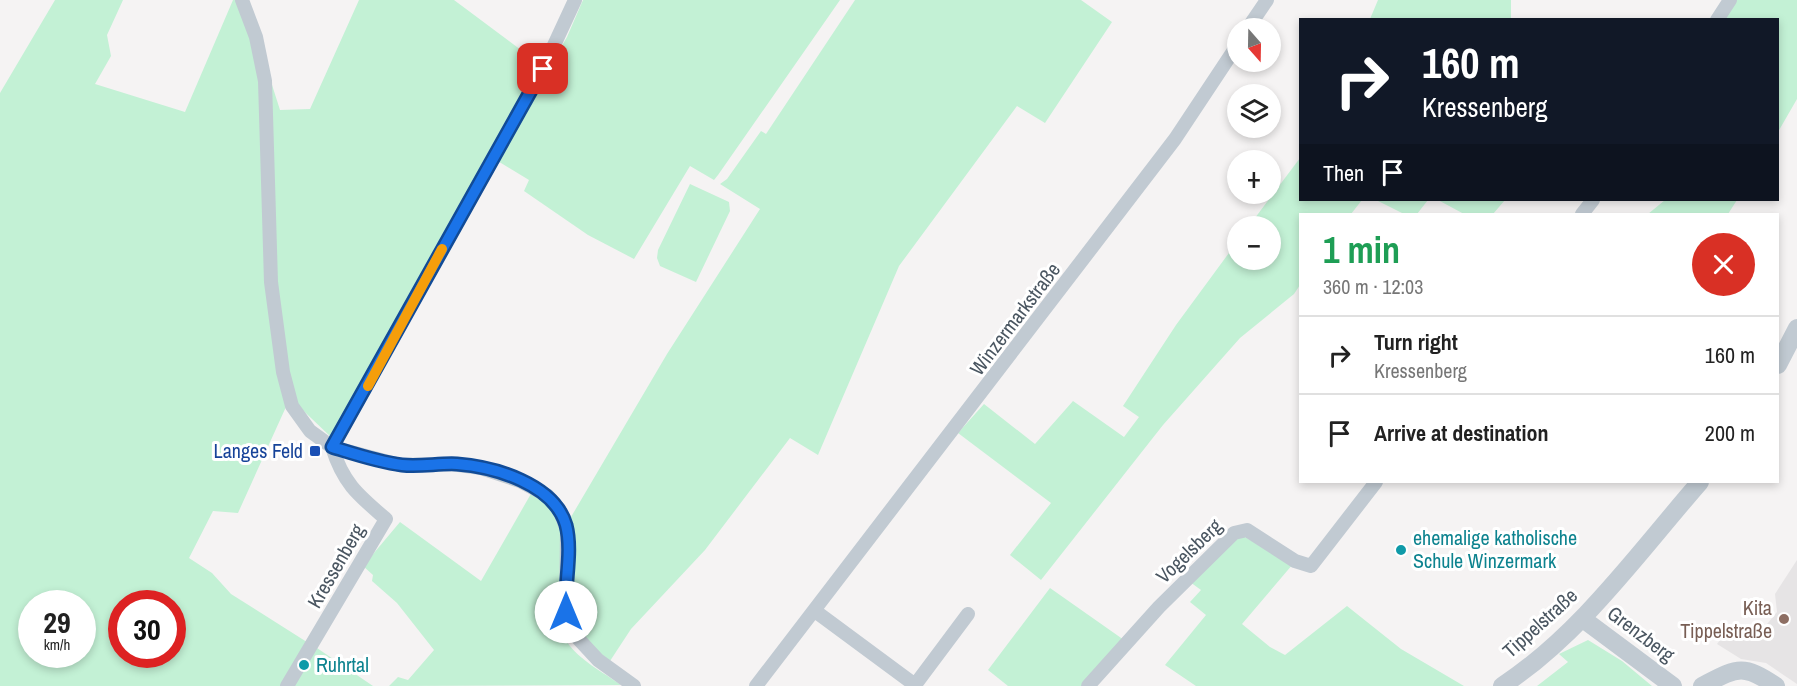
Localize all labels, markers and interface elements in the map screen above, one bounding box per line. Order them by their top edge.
north arrow [1227,18,1281,72]
map controls [1227,18,1281,270]
text: 160 m [1422,35,1520,91]
icon: right [1323,42,1401,120]
pin [517,43,568,94]
icon: arrive [526,52,559,85]
button: layers [1227,84,1281,138]
text: Kressenberg [1422,89,1548,125]
button: + [1227,150,1281,204]
icon: arrive [1376,156,1409,189]
text: Then [1323,158,1364,188]
button: − [1227,216,1281,270]
text: 1 min [1323,226,1400,274]
button: close [1692,233,1755,296]
street label: Winzermarkstraße [963,257,1066,381]
text: 360 m · 12:03 [1323,273,1423,300]
text: Turn right [1374,327,1458,357]
icon: right [1323,339,1356,372]
text: 160 m [1705,340,1755,370]
text: Kressenberg [1374,357,1467,384]
icon: arrive [1323,417,1356,450]
text: Arrive at destination [1374,418,1548,448]
text: 200 m [1705,418,1755,448]
place label: Langes Feld [214,437,303,464]
marker: Langes Feld [308,444,322,458]
street label: Vogelsberg [1150,512,1228,589]
street label: Kressenberg [301,519,371,613]
place label: ehemalige katholische Schule Winzermark [1413,524,1577,574]
marker: ehemalige katholische Schule Winzermark [1394,543,1408,557]
position arrow [534,580,598,644]
street label: Tippelstraße [1497,582,1583,663]
speed limit sign: 30 [108,590,186,668]
place label: Kita Tippelstraße [1680,594,1772,644]
street label: Grenzberg [1602,600,1680,668]
text: 29 [43,602,71,642]
marker: Kita Tippelstraße [1777,612,1791,626]
text: km/h [44,634,70,655]
place label: Ruhrtal [316,651,369,678]
marker: Ruhrtal [297,658,311,672]

